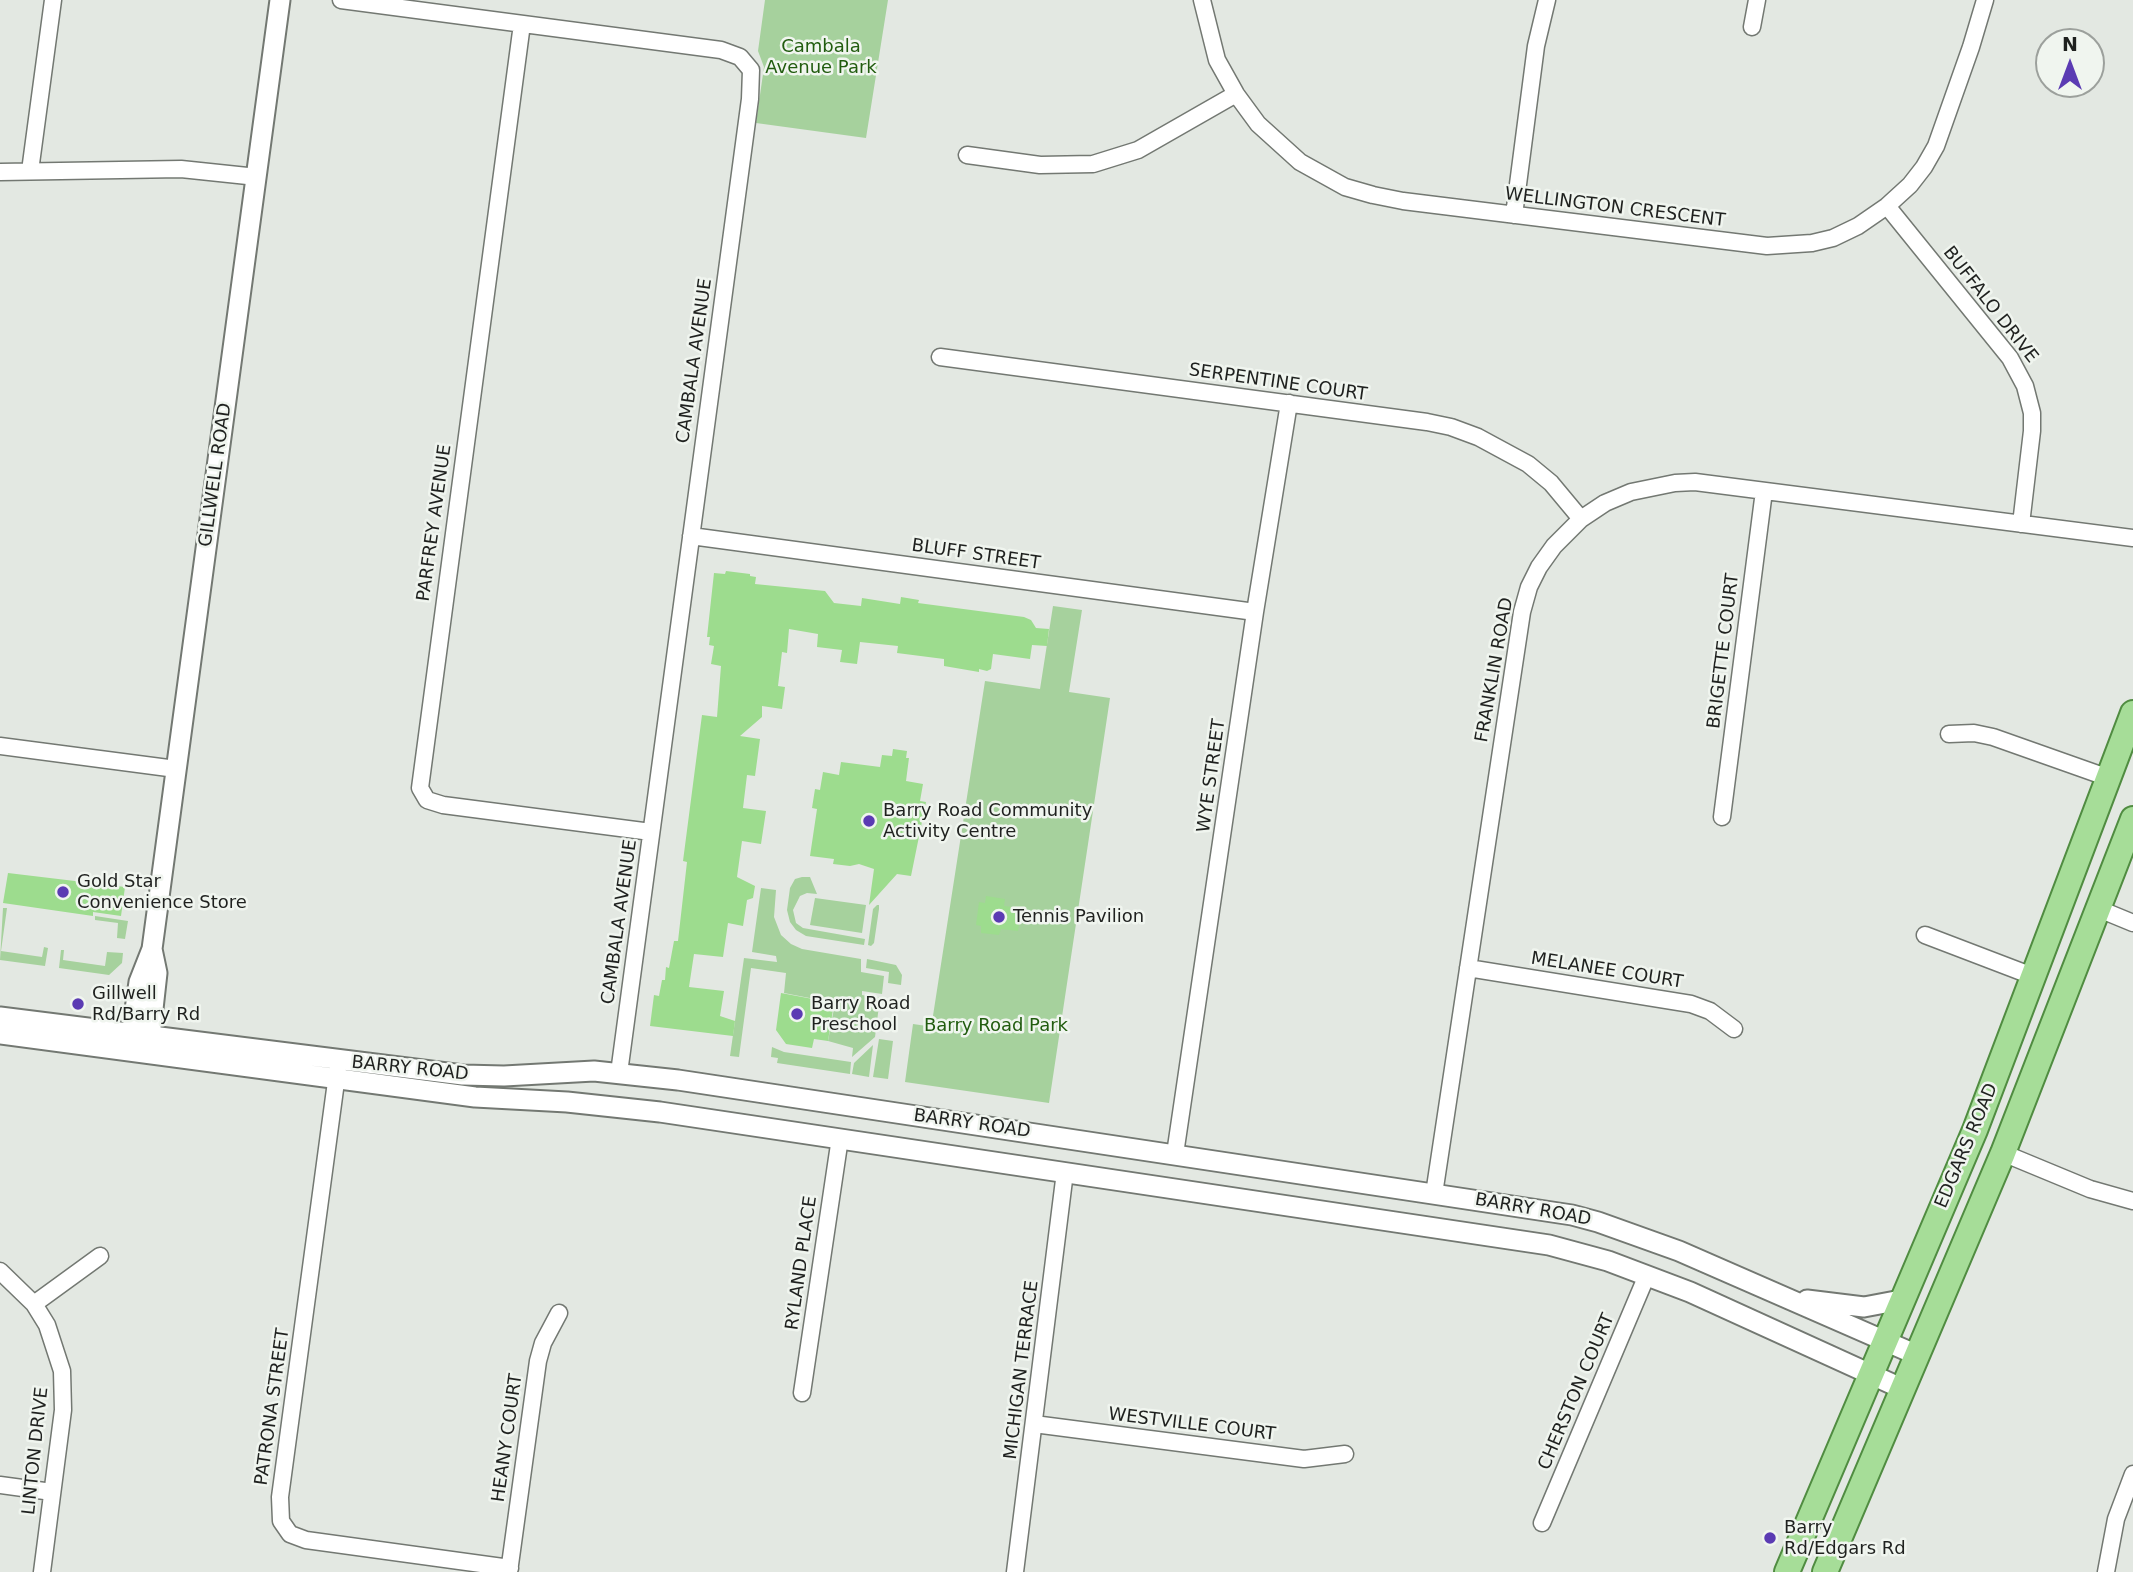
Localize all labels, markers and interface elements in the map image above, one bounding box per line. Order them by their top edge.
north arrow [2035,28,2105,98]
text: N [2062,33,2078,55]
park label: Cambala Avenue Park [765,36,877,78]
street label: WELLINGTON CRESCENT [1504,184,1726,232]
street label: BUFFALO DRIVE [1938,243,2042,367]
street label: CAMBALA AVENUE [673,277,717,445]
street label: SERPENTINE COURT [1187,360,1369,406]
street label: GILLWELL ROAD [195,402,237,548]
street label: PARFREY AVENUE [413,443,457,603]
street label: BLUFF STREET [910,535,1042,575]
street label: BRIGETTE COURT [1704,572,1744,730]
street label: FRANKLIN ROAD [1472,596,1518,744]
street label: WYE STREET [1193,718,1231,834]
place label: Barry Road Community Activity Centre [883,800,1092,842]
marker: Barry Road Community Activity Centre [861,813,877,829]
street label: CAMBALA AVENUE [598,838,642,1006]
place label: Gold Star Convenience Store [77,871,247,914]
marker: Gold Star Convenience Store [55,884,71,900]
place label: Tennis Pavilion [1013,906,1144,928]
marker: Tennis Pavilion [991,909,1007,925]
street label: MELANEE COURT [1529,948,1685,994]
place label: Gillwell Rd/Barry Rd [92,983,200,1026]
place label: Barry Road Preschool [811,993,910,1036]
marker: Gillwell Rd/Barry Rd [70,996,86,1012]
marker: Barry Road Preschool [789,1006,805,1022]
park label: Barry Road Park [924,1015,1068,1037]
street label: BARRY ROAD [350,1052,470,1086]
street label: EDGARS ROAD [1931,1080,2003,1212]
street label: BARRY ROAD [912,1105,1032,1143]
street label: BARRY ROAD [1473,1189,1593,1231]
street label: RYLAND PLACE [782,1194,822,1332]
street label: MICHIGAN TERRACE [1000,1279,1044,1461]
street label: CHERSTON COURT [1534,1311,1620,1473]
street label: PATRONA STREET [251,1327,295,1487]
street label: HEANY COURT [488,1372,528,1504]
street label: LINTON DRIVE [19,1386,53,1516]
street label: WESTVILLE COURT [1107,1404,1277,1446]
place label: Barry Rd/Edgars Rd [1784,1517,1906,1560]
marker: Barry Rd/Edgars Rd [1762,1530,1778,1546]

